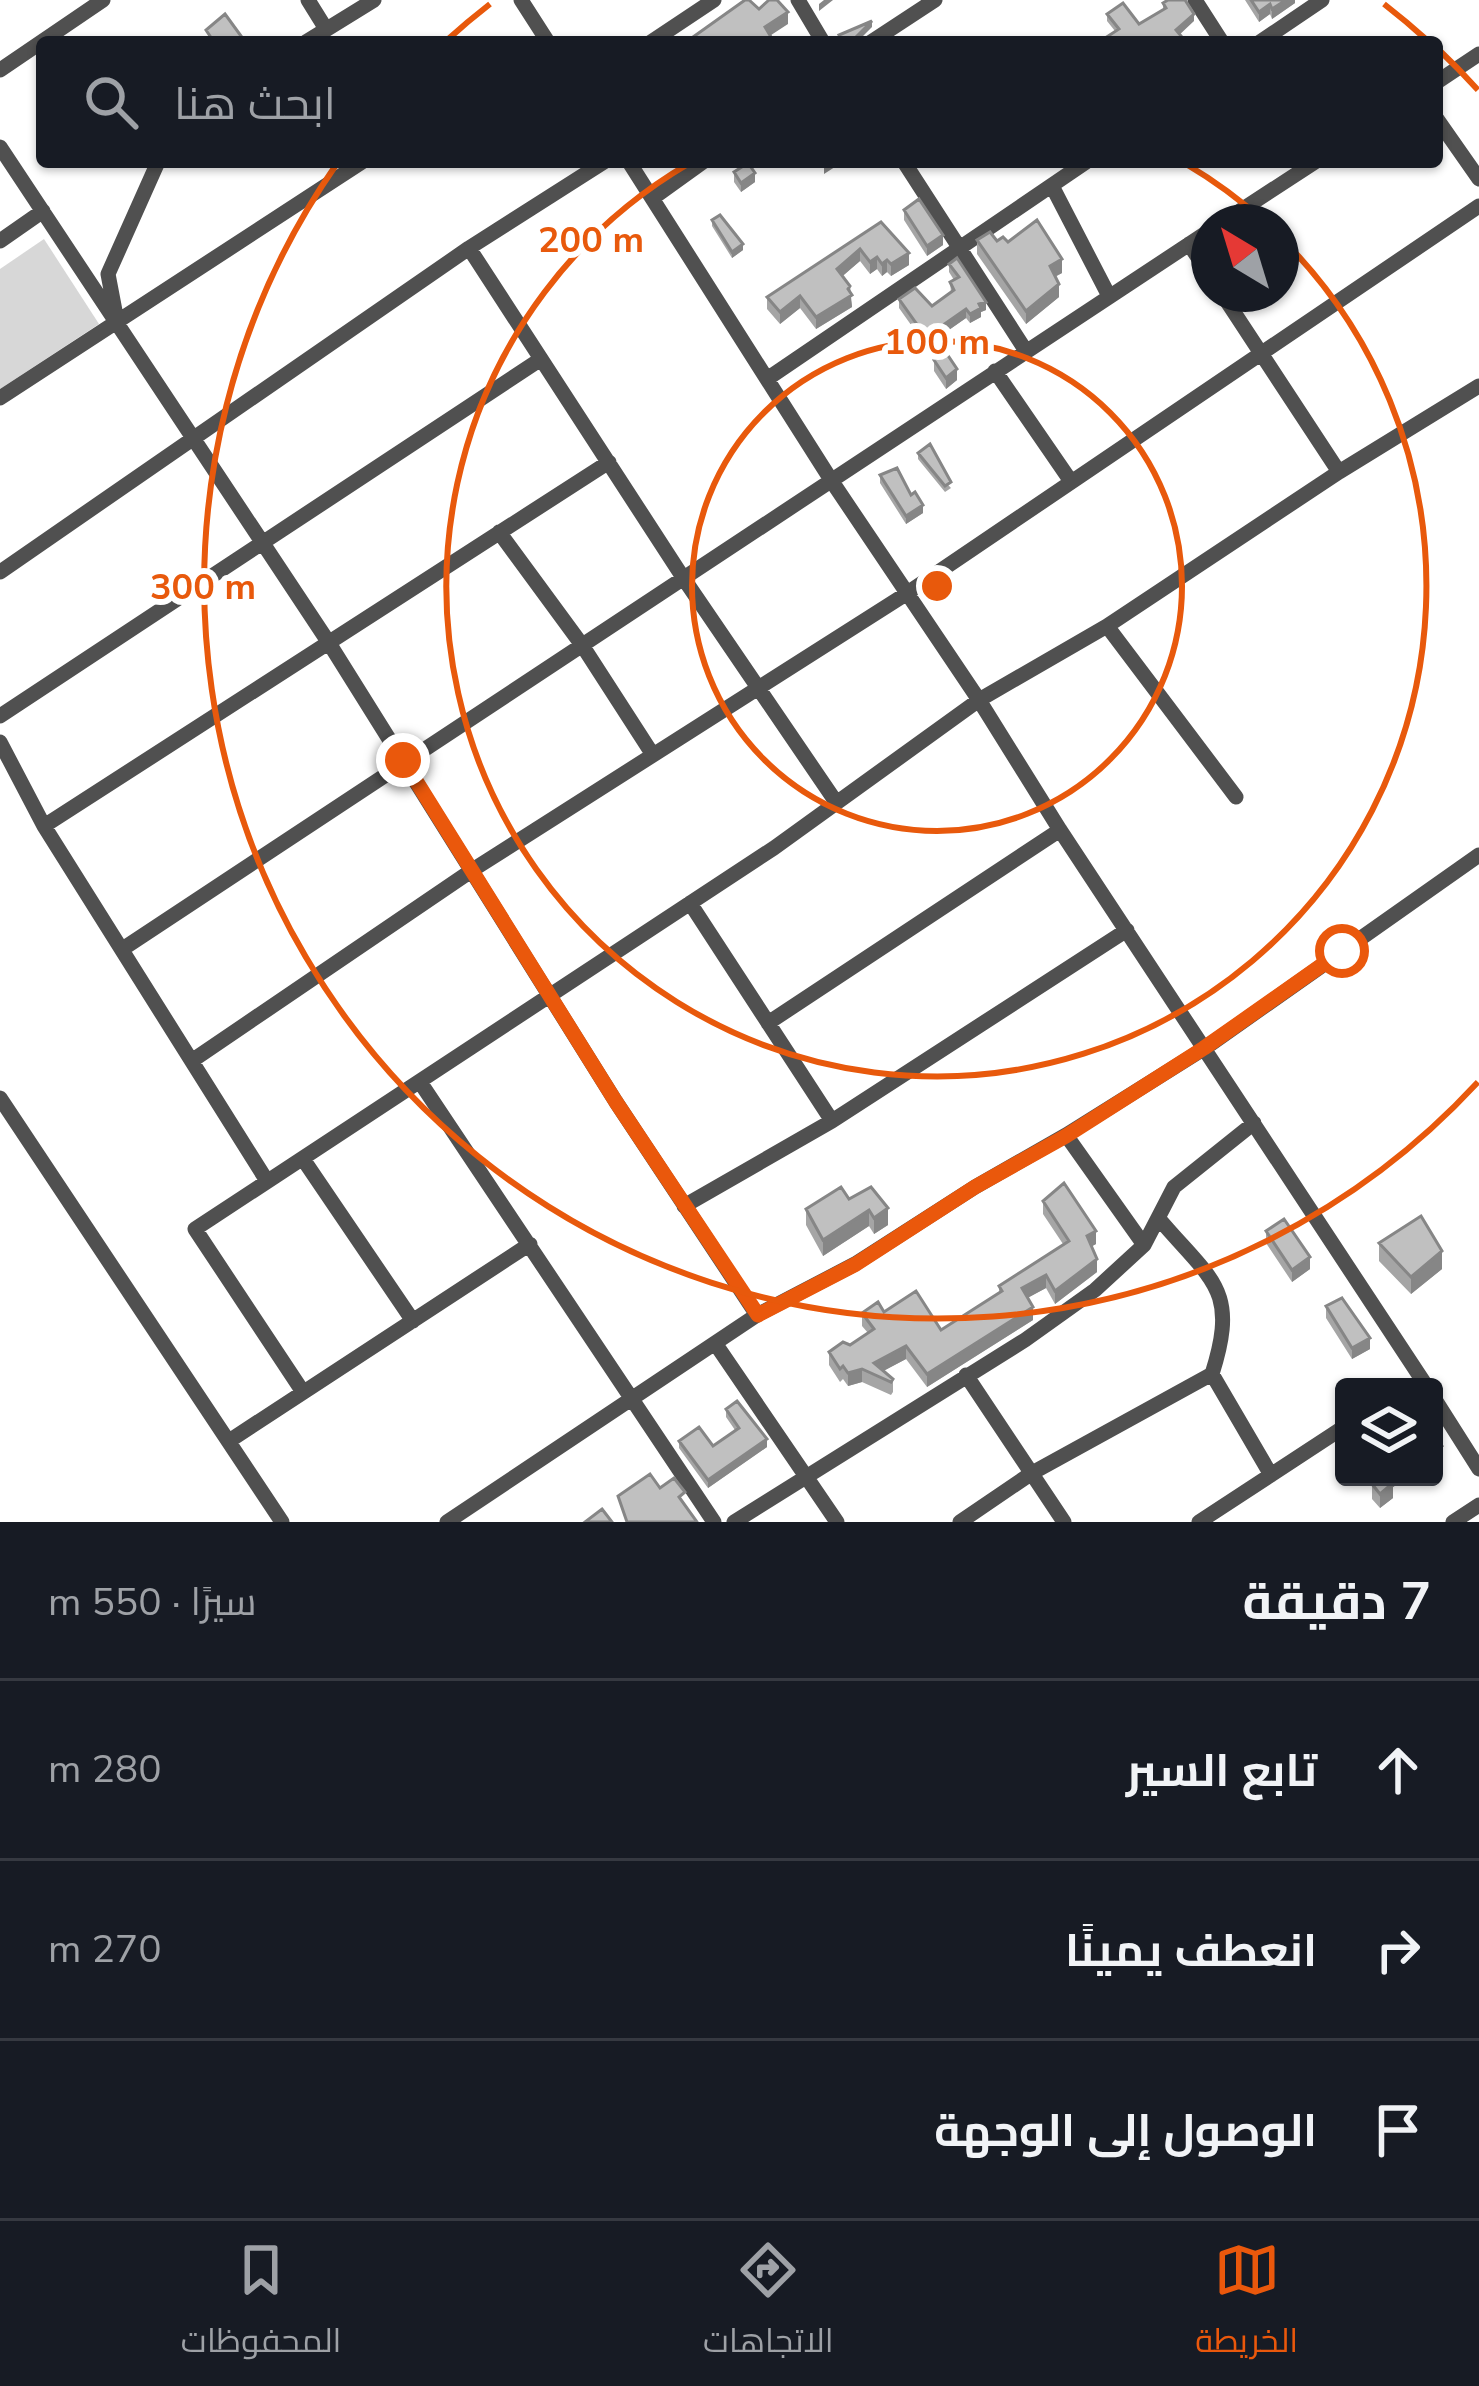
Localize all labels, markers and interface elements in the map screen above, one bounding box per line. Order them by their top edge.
search box [36,36,1443,168]
icon: search [78,69,144,135]
text: ابحث هنا [174,74,336,135]
north arrow [1191,204,1299,312]
text: 200 m [538,216,644,265]
text: 100 m [884,318,990,367]
text: 300 m [150,563,256,612]
centre of rings [916,565,958,607]
route end [376,733,430,787]
route start [1315,924,1369,978]
map controls [1335,1378,1443,1486]
button: layers [1335,1378,1443,1486]
text: 7 دقيقة [1242,1567,1431,1637]
text: سيرًا · 550 m [48,1576,256,1629]
icon: ahead [1365,1737,1431,1803]
text: تابع السير [1126,1741,1317,1802]
text: 280 m [48,1743,162,1796]
icon: right [1365,1917,1431,1983]
text: انعطف يمينًا [1065,1921,1317,1982]
text: 270 m [48,1923,162,1976]
icon: arrive [1365,2097,1431,2163]
text: الوصول إلى الوجهة [934,2101,1317,2162]
tab: المحفوظات [181,2237,341,2371]
tab: الاتجاهات [703,2237,834,2371]
tab: الخريطة [1195,2237,1298,2371]

